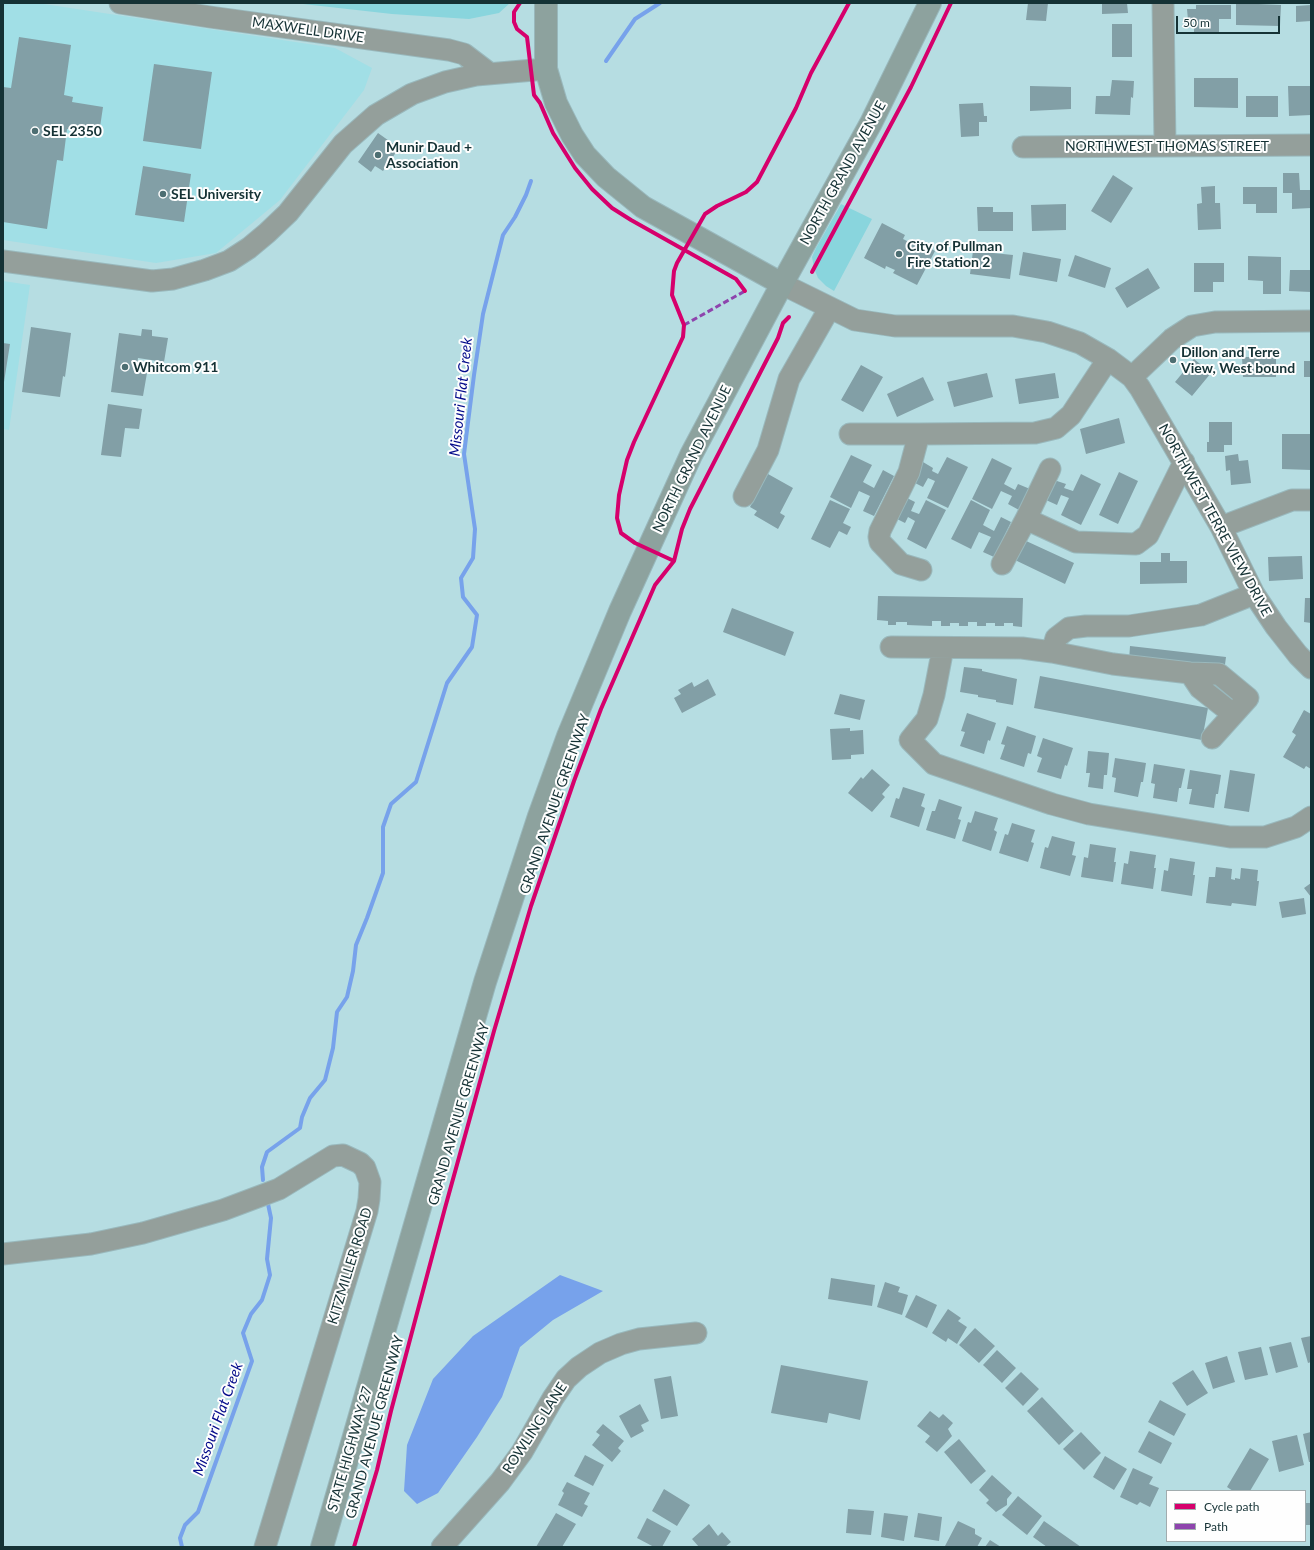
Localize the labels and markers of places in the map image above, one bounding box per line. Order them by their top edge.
place label: SEL 2350 [43,123,102,139]
marker: SEL 2350 [30,126,40,136]
place label: Munir Daud + Association [386,139,472,172]
marker: Munir Daud + Association [373,150,383,160]
place label: SEL University [171,186,261,202]
marker: SEL University [158,189,168,199]
place label: City of Pullman Fire Station 2 [907,238,1002,270]
marker: City of Pullman Fire Station 2 [894,249,904,259]
place label: Dillon and Terre View, West bound [1181,344,1295,376]
marker: Dillon and Terre View, West bound [1168,355,1178,365]
place label: Whitcom 911 [133,359,218,375]
marker: Whitcom 911 [120,362,130,372]

